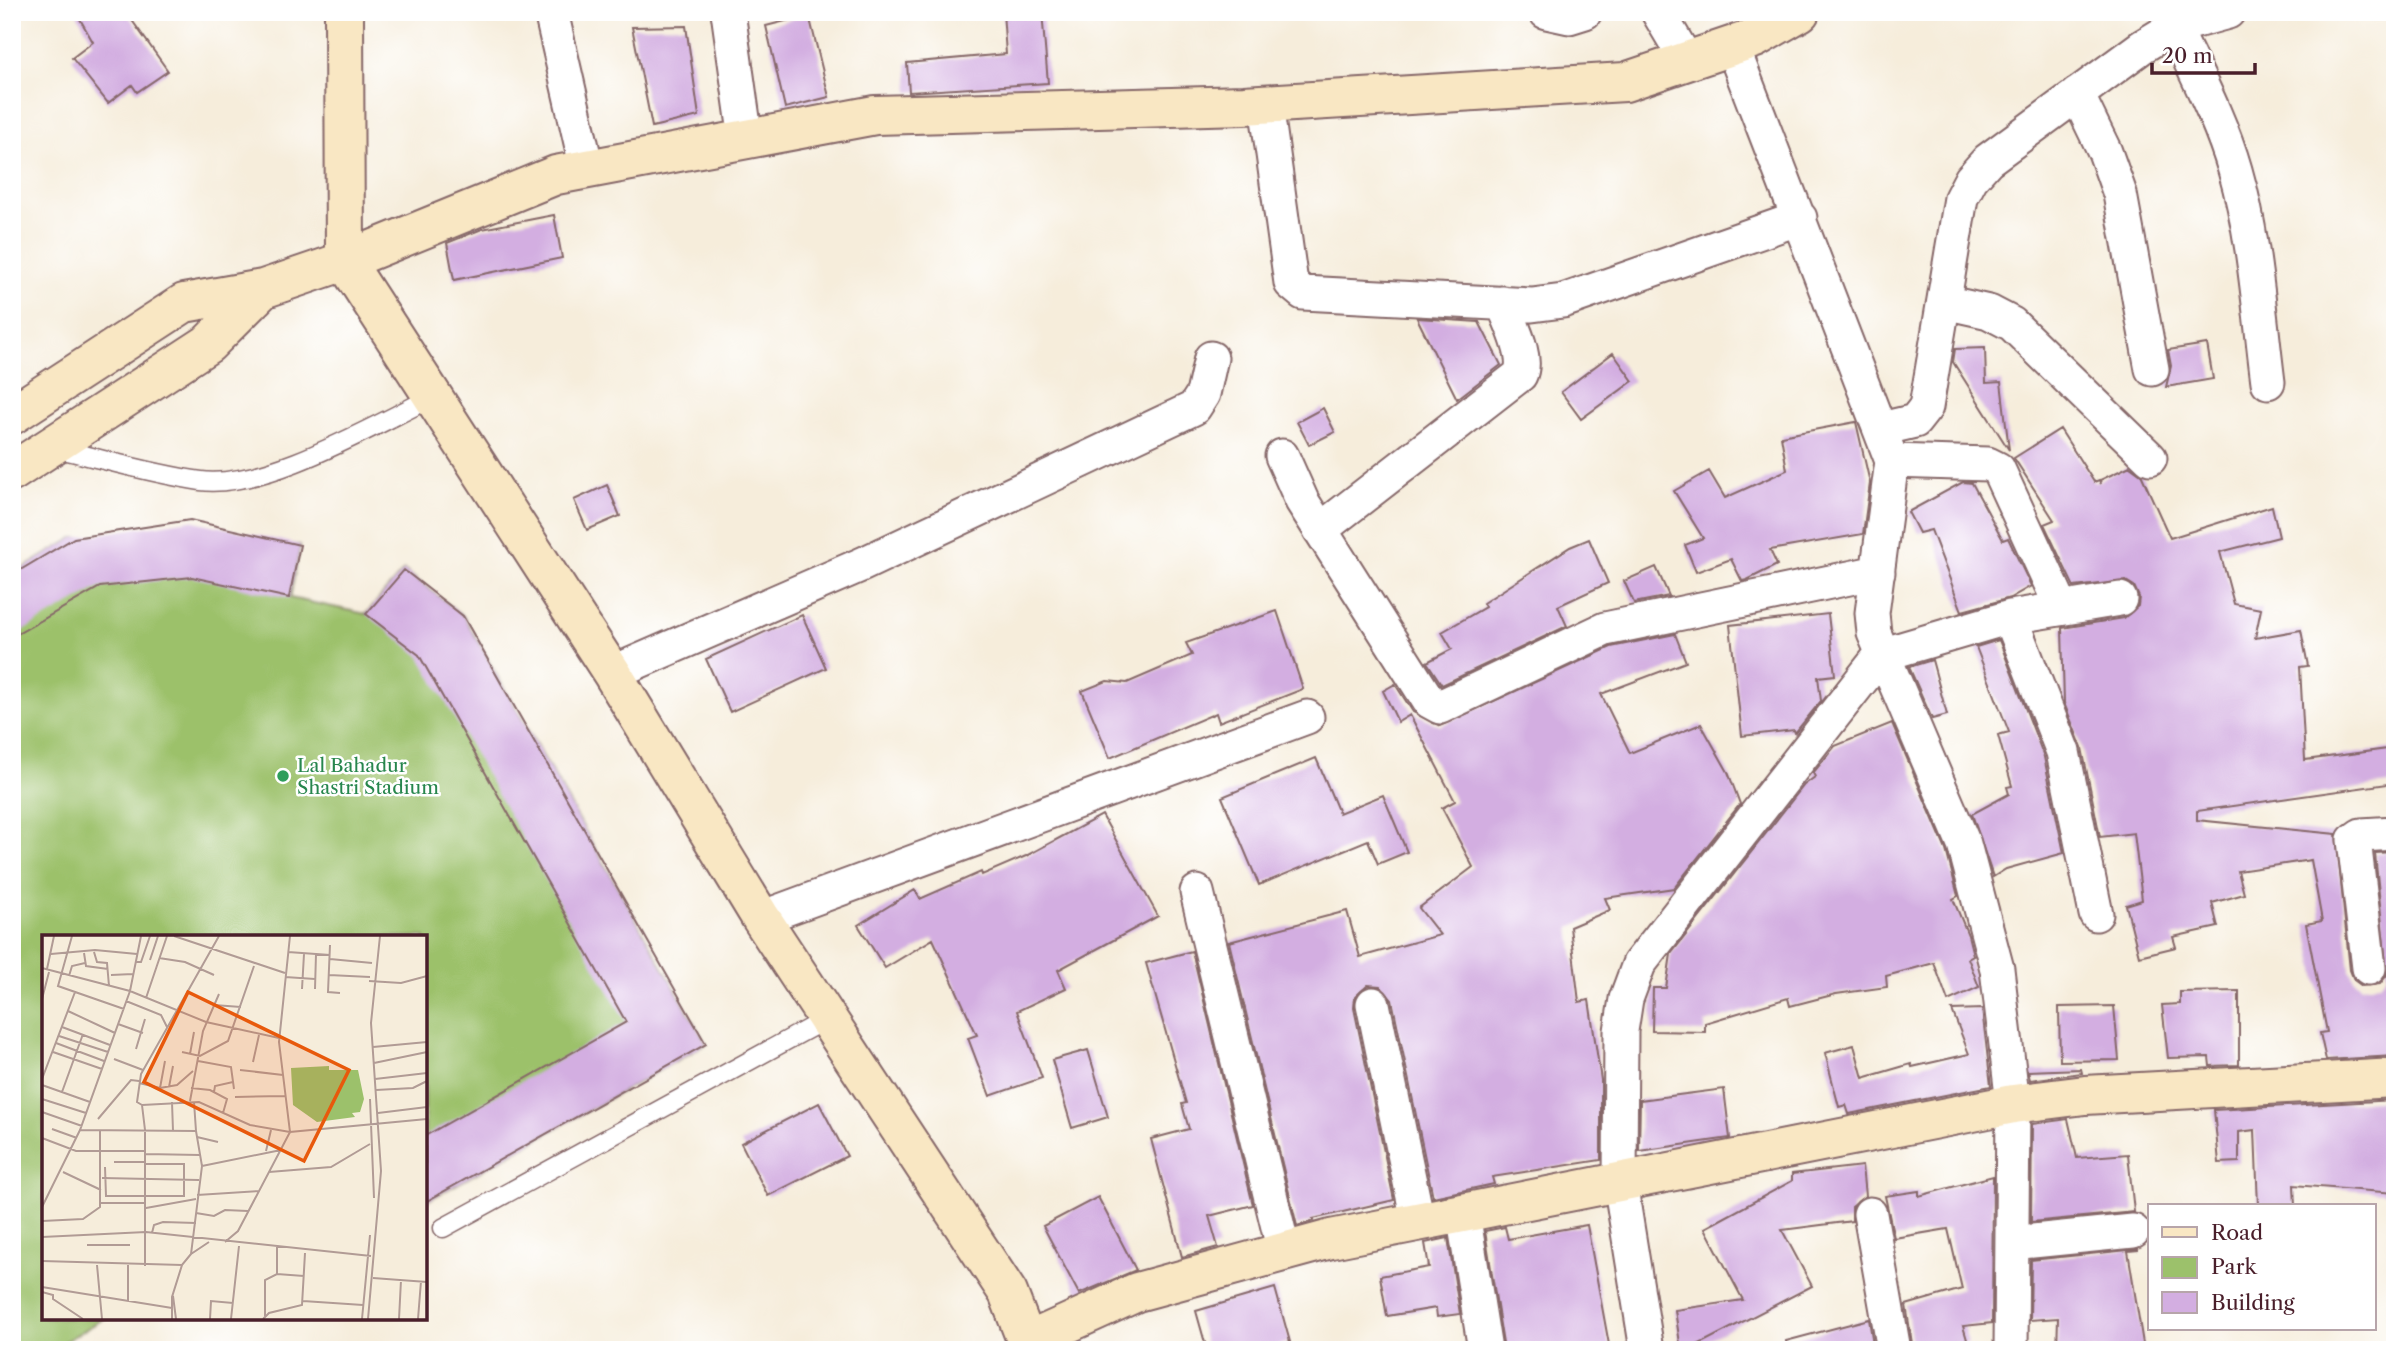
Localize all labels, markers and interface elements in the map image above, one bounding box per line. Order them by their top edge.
scale bar [2152,32,2255,76]
text: 20 m [2162,43,2213,68]
place label: Lal Bahadur Shastri Stadium [297,754,439,799]
marker: Lal Bahadur Shastri Stadium [275,768,291,784]
inset map [42,935,427,1320]
legend [2148,1204,2376,1330]
text: Road [2211,1220,2263,1245]
text: Park [2211,1254,2257,1279]
text: Building [2211,1290,2296,1315]

